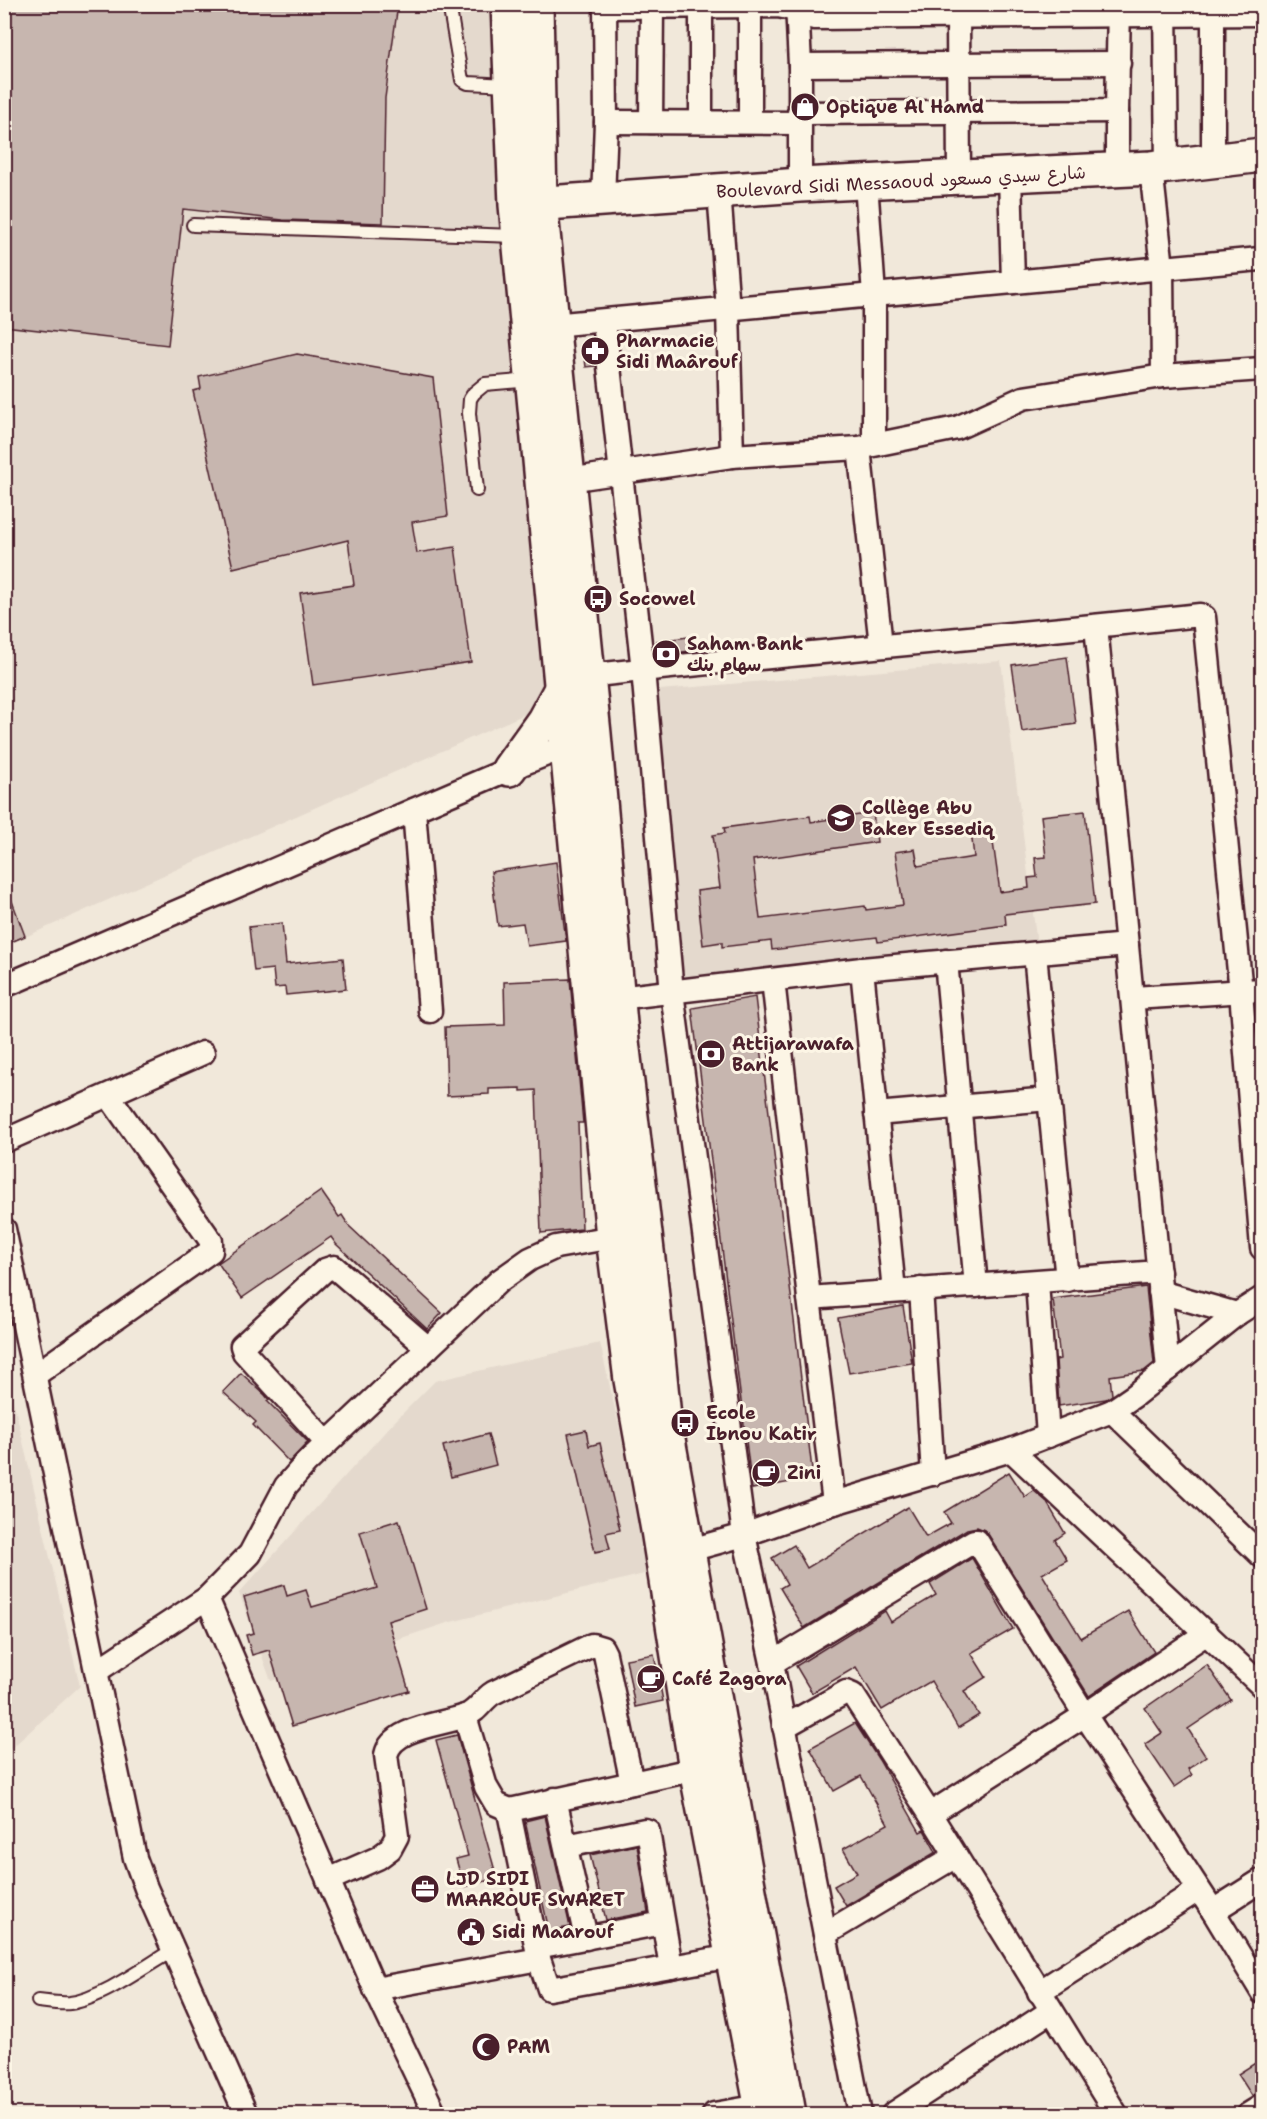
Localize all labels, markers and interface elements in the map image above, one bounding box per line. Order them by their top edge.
shop icon: Optique Al Hamd [789,91,821,123]
place label: Optique Al Hamd [826,95,984,119]
street label: Boulevard Sidi Messaoud شارع سيدي مسعود [715,160,1087,205]
place label: Pharmacie Sidi Maârouf [616,329,739,374]
pharmacy icon: Pharmacie Sidi Maârouf [579,335,611,367]
bus stop icon: Socowel [582,583,614,615]
place label: Socowel [619,587,695,611]
place label: Saham Bank سهام بنك [687,632,803,679]
bank icon: Saham Bank سهام بنك [650,638,682,670]
place label: Collège Abu Baker Essediq [862,796,995,841]
school or university icon: Collège Abu Baker Essediq [825,802,857,834]
place label: Attijarawafa Bank [732,1032,855,1077]
bank icon: Attijarawafa Bank [695,1038,727,1070]
place label: Ecole Ibnou Katir [706,1401,817,1446]
bus stop icon: Ecole Ibnou Katir [669,1407,701,1439]
cafe icon: Zini [750,1457,782,1489]
place label: Zini [787,1461,821,1485]
cafe icon: Café Zagora [635,1663,667,1695]
place label: Café Zagora [672,1667,787,1691]
place label: LJD SIDI MAAROUF SWARET [446,1867,625,1912]
office icon: LJD SIDI MAAROUF SWARET [409,1873,441,1905]
public building icon: Sidi Maarouf [455,1916,487,1948]
place label: Sidi Maarouf [492,1920,615,1944]
mosque icon: PAM [470,2031,502,2063]
place label: PAM [507,2035,550,2059]

